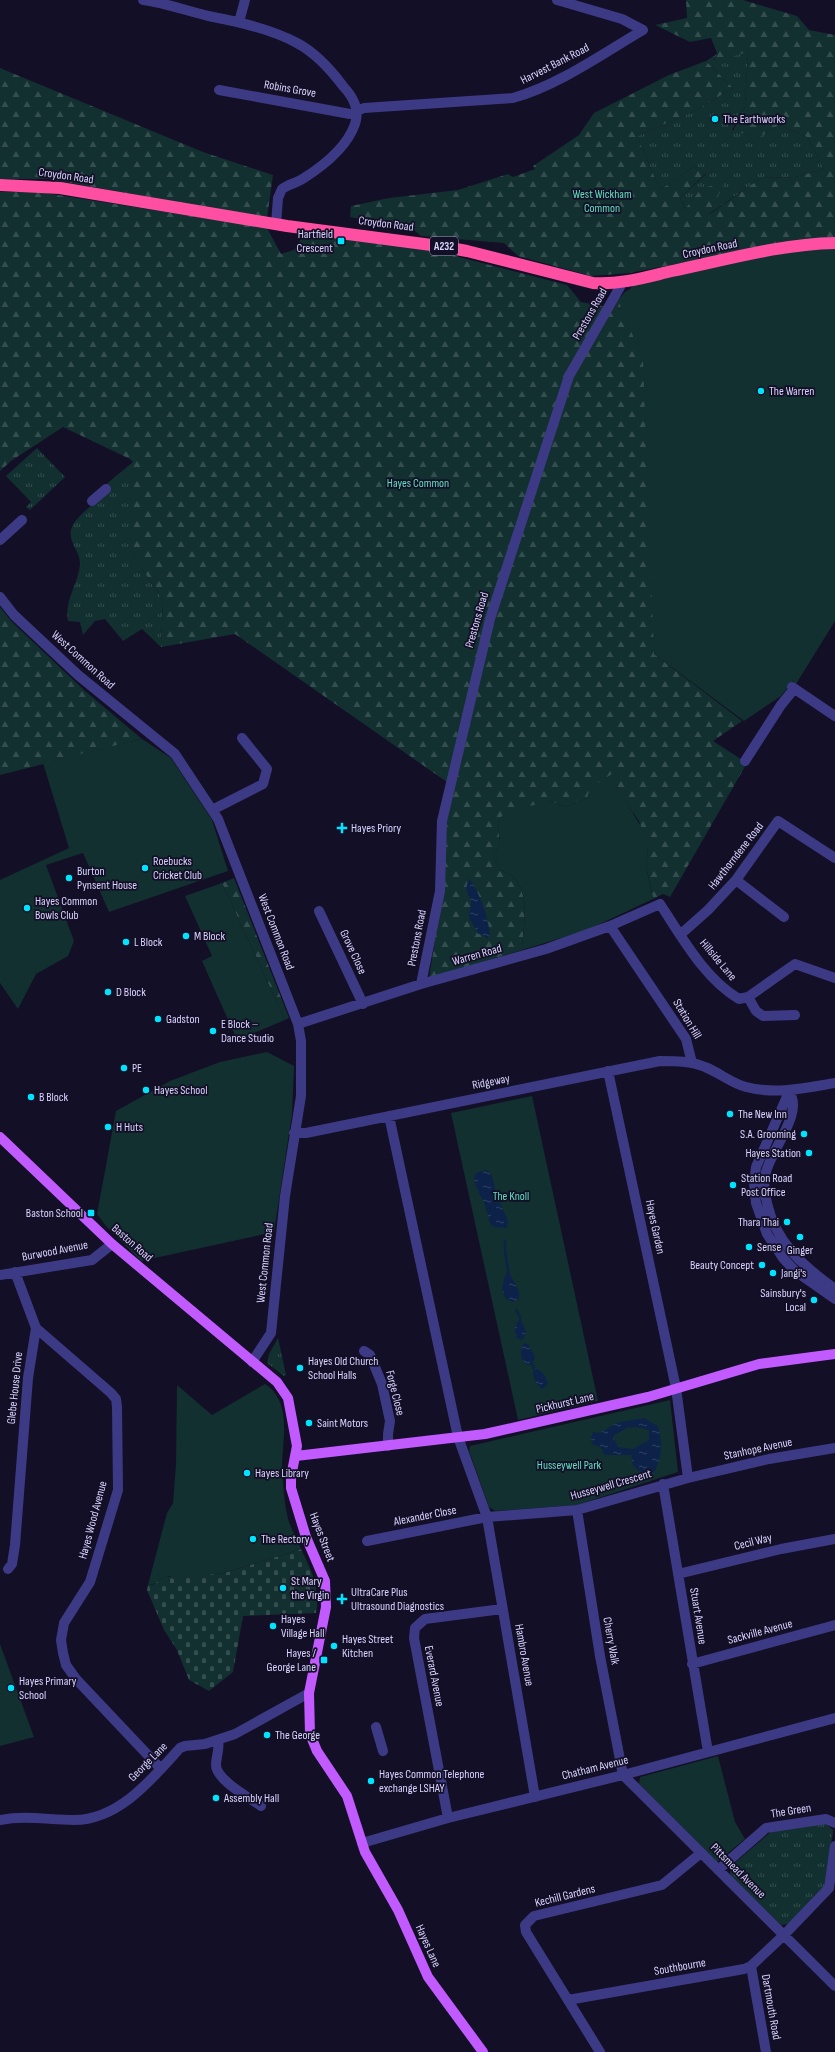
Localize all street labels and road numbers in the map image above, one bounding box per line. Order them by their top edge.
street label: Harvest Bank Road [518,40,592,88]
street label: Robins Grove [263,77,317,101]
street label: Croydon Road [37,165,95,187]
street label: Croydon Road [358,213,414,235]
street label: Croydon Road [681,236,739,262]
road number: A232 [430,237,458,255]
street label: Prestons Road [569,285,611,343]
street label: Prestons Road [462,590,492,650]
street label: West Common Road [48,628,118,692]
street label: Hawthorndene Road [705,819,767,893]
street label: West Common Road [255,892,297,972]
street label: Prestons Road [404,908,430,968]
street label: Grove Close [336,927,370,977]
street label: Hillside Lane [696,936,740,984]
street label: Warren Road [451,941,503,969]
street label: Station Hill [669,996,705,1042]
street label: Ridgeway [471,1071,511,1093]
street label: Hayes Garden [642,1199,668,1255]
street label: Baston Road [108,1221,156,1265]
street label: West Common Road [253,1222,277,1304]
street label: Burwood Avenue [21,1237,89,1265]
street label: Glebe House Drive [4,1351,26,1425]
street label: Forge Close [382,1369,408,1417]
street label: Pickhurst Lane [535,1389,596,1417]
street label: Stanhope Avenue [722,1434,794,1464]
street label: Husseywell Crescent [569,1466,654,1504]
street label: Hayes Wood Avenue [75,1479,111,1561]
street label: Alexander Close [391,1503,458,1530]
street label: Hayes Street [306,1510,338,1564]
street label: Cecil Way [733,1530,774,1554]
street label: Stuart Avenue [686,1587,710,1645]
street label: Cherry Walk [599,1616,623,1666]
street label: Sackville Avenue [726,1616,794,1648]
street label: Hambro Avenue [511,1623,537,1687]
street label: Everard Avenue [421,1644,447,1708]
street label: George Lane [125,1739,171,1785]
street label: Chatham Avenue [560,1752,630,1783]
street label: The Green [770,1800,812,1822]
street label: Pittsmead Avenue [707,1840,769,1902]
street label: Kechill Gardens [533,1881,597,1911]
street label: Hayes Lane [412,1922,444,1970]
street label: Southbourne [653,1955,707,1979]
street label: Dartmouth Road [758,1973,784,2041]

